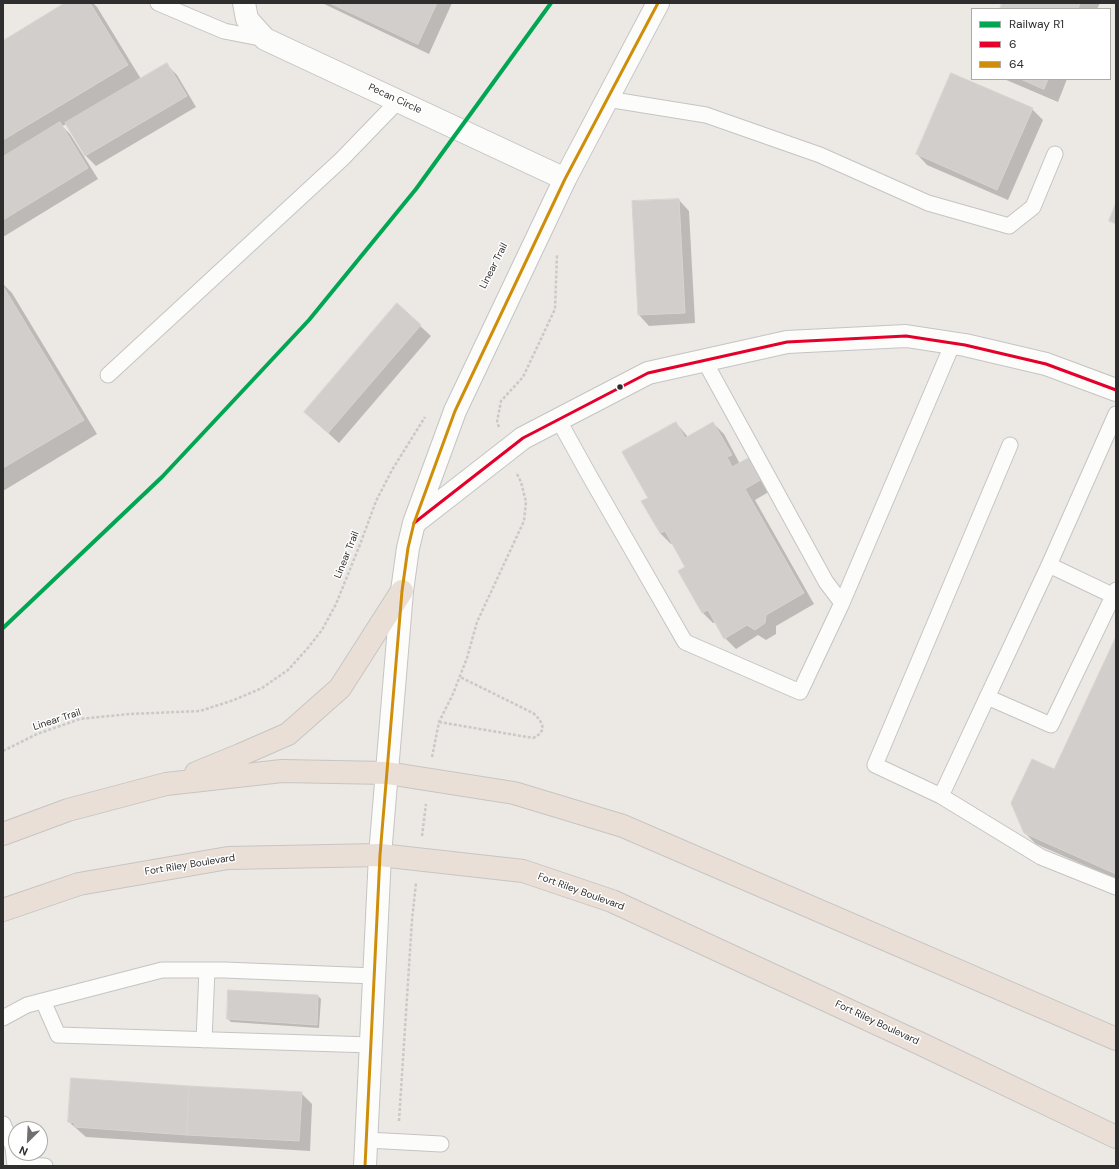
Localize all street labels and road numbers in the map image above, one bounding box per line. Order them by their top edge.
street label: Pecan Circle [366,81,424,117]
street label: Linear Trail [477,241,511,291]
street label: Linear Trail [332,530,362,580]
street label: Linear Trail [32,707,82,733]
street label: Fort Riley Boulevard [144,852,236,878]
street label: Fort Riley Boulevard [536,871,626,913]
street label: Fort Riley Boulevard [833,998,921,1048]

